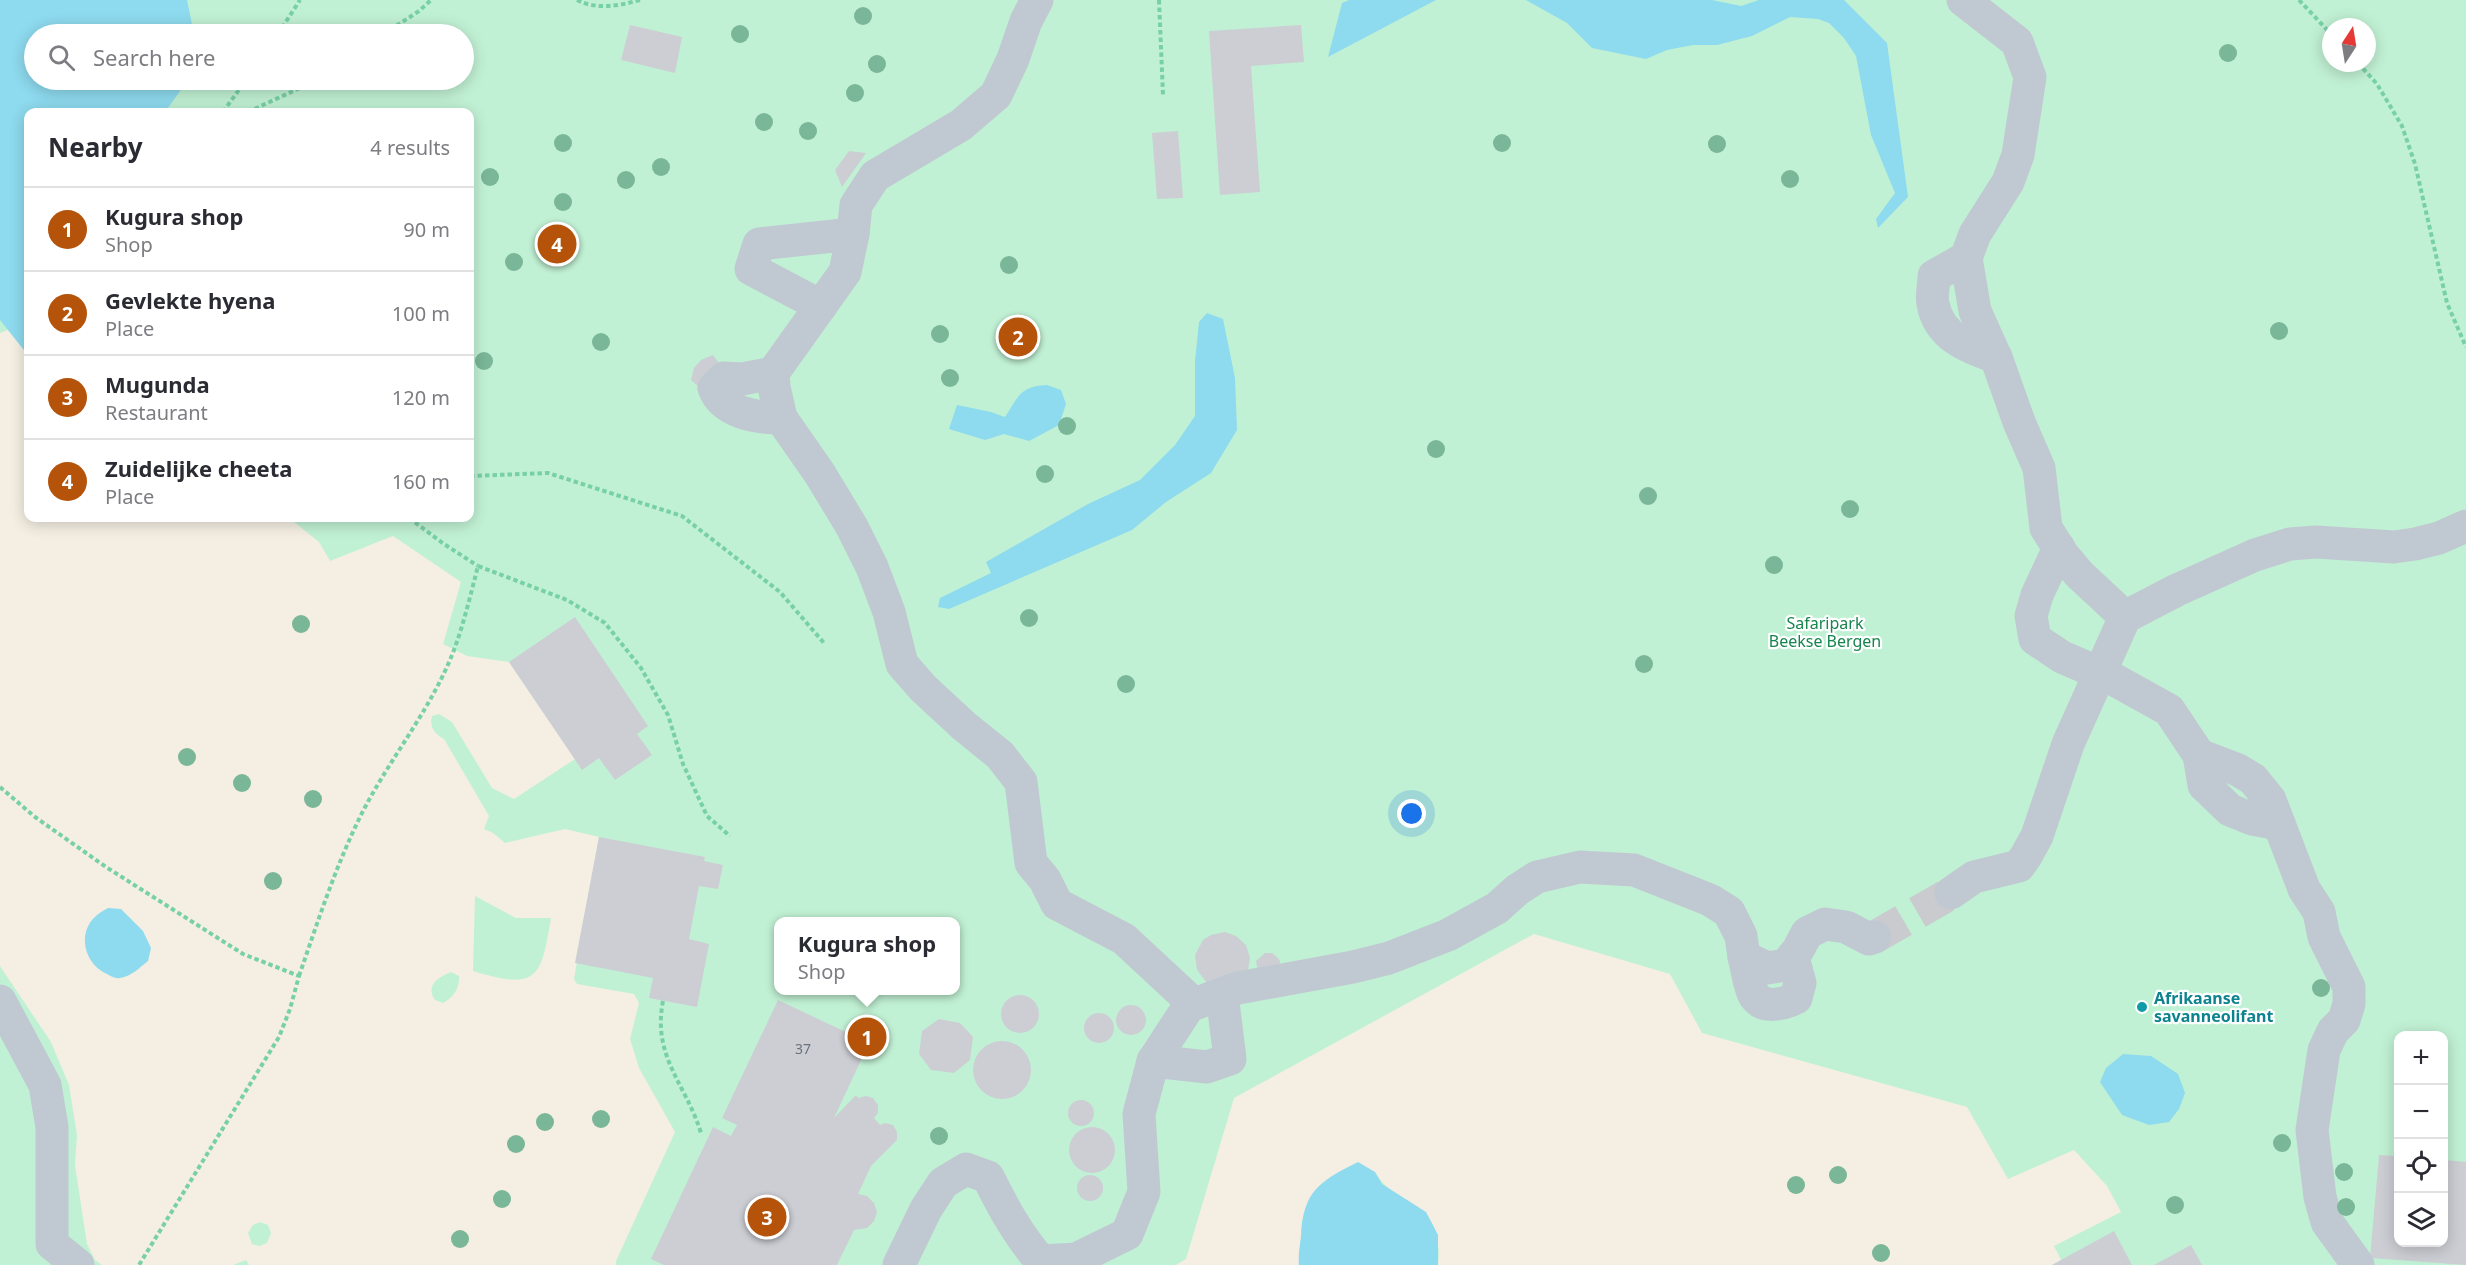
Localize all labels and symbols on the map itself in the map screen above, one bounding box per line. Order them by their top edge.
north arrow [2322,18,2376,72]
pin: 4 [538,222,576,266]
pin: 2 [998,314,1038,360]
park label: Safaripark Beekse Bergen [1769,612,1881,652]
your location [1397,799,1426,828]
place label: Afrikaanse savanneolifant [2154,987,2273,1027]
marker: Afrikaanse savanneolifant [2135,1000,2149,1014]
pin: 1 [848,1014,886,1060]
house number: 37 [795,1039,811,1058]
pin: 3 [748,1194,786,1240]

